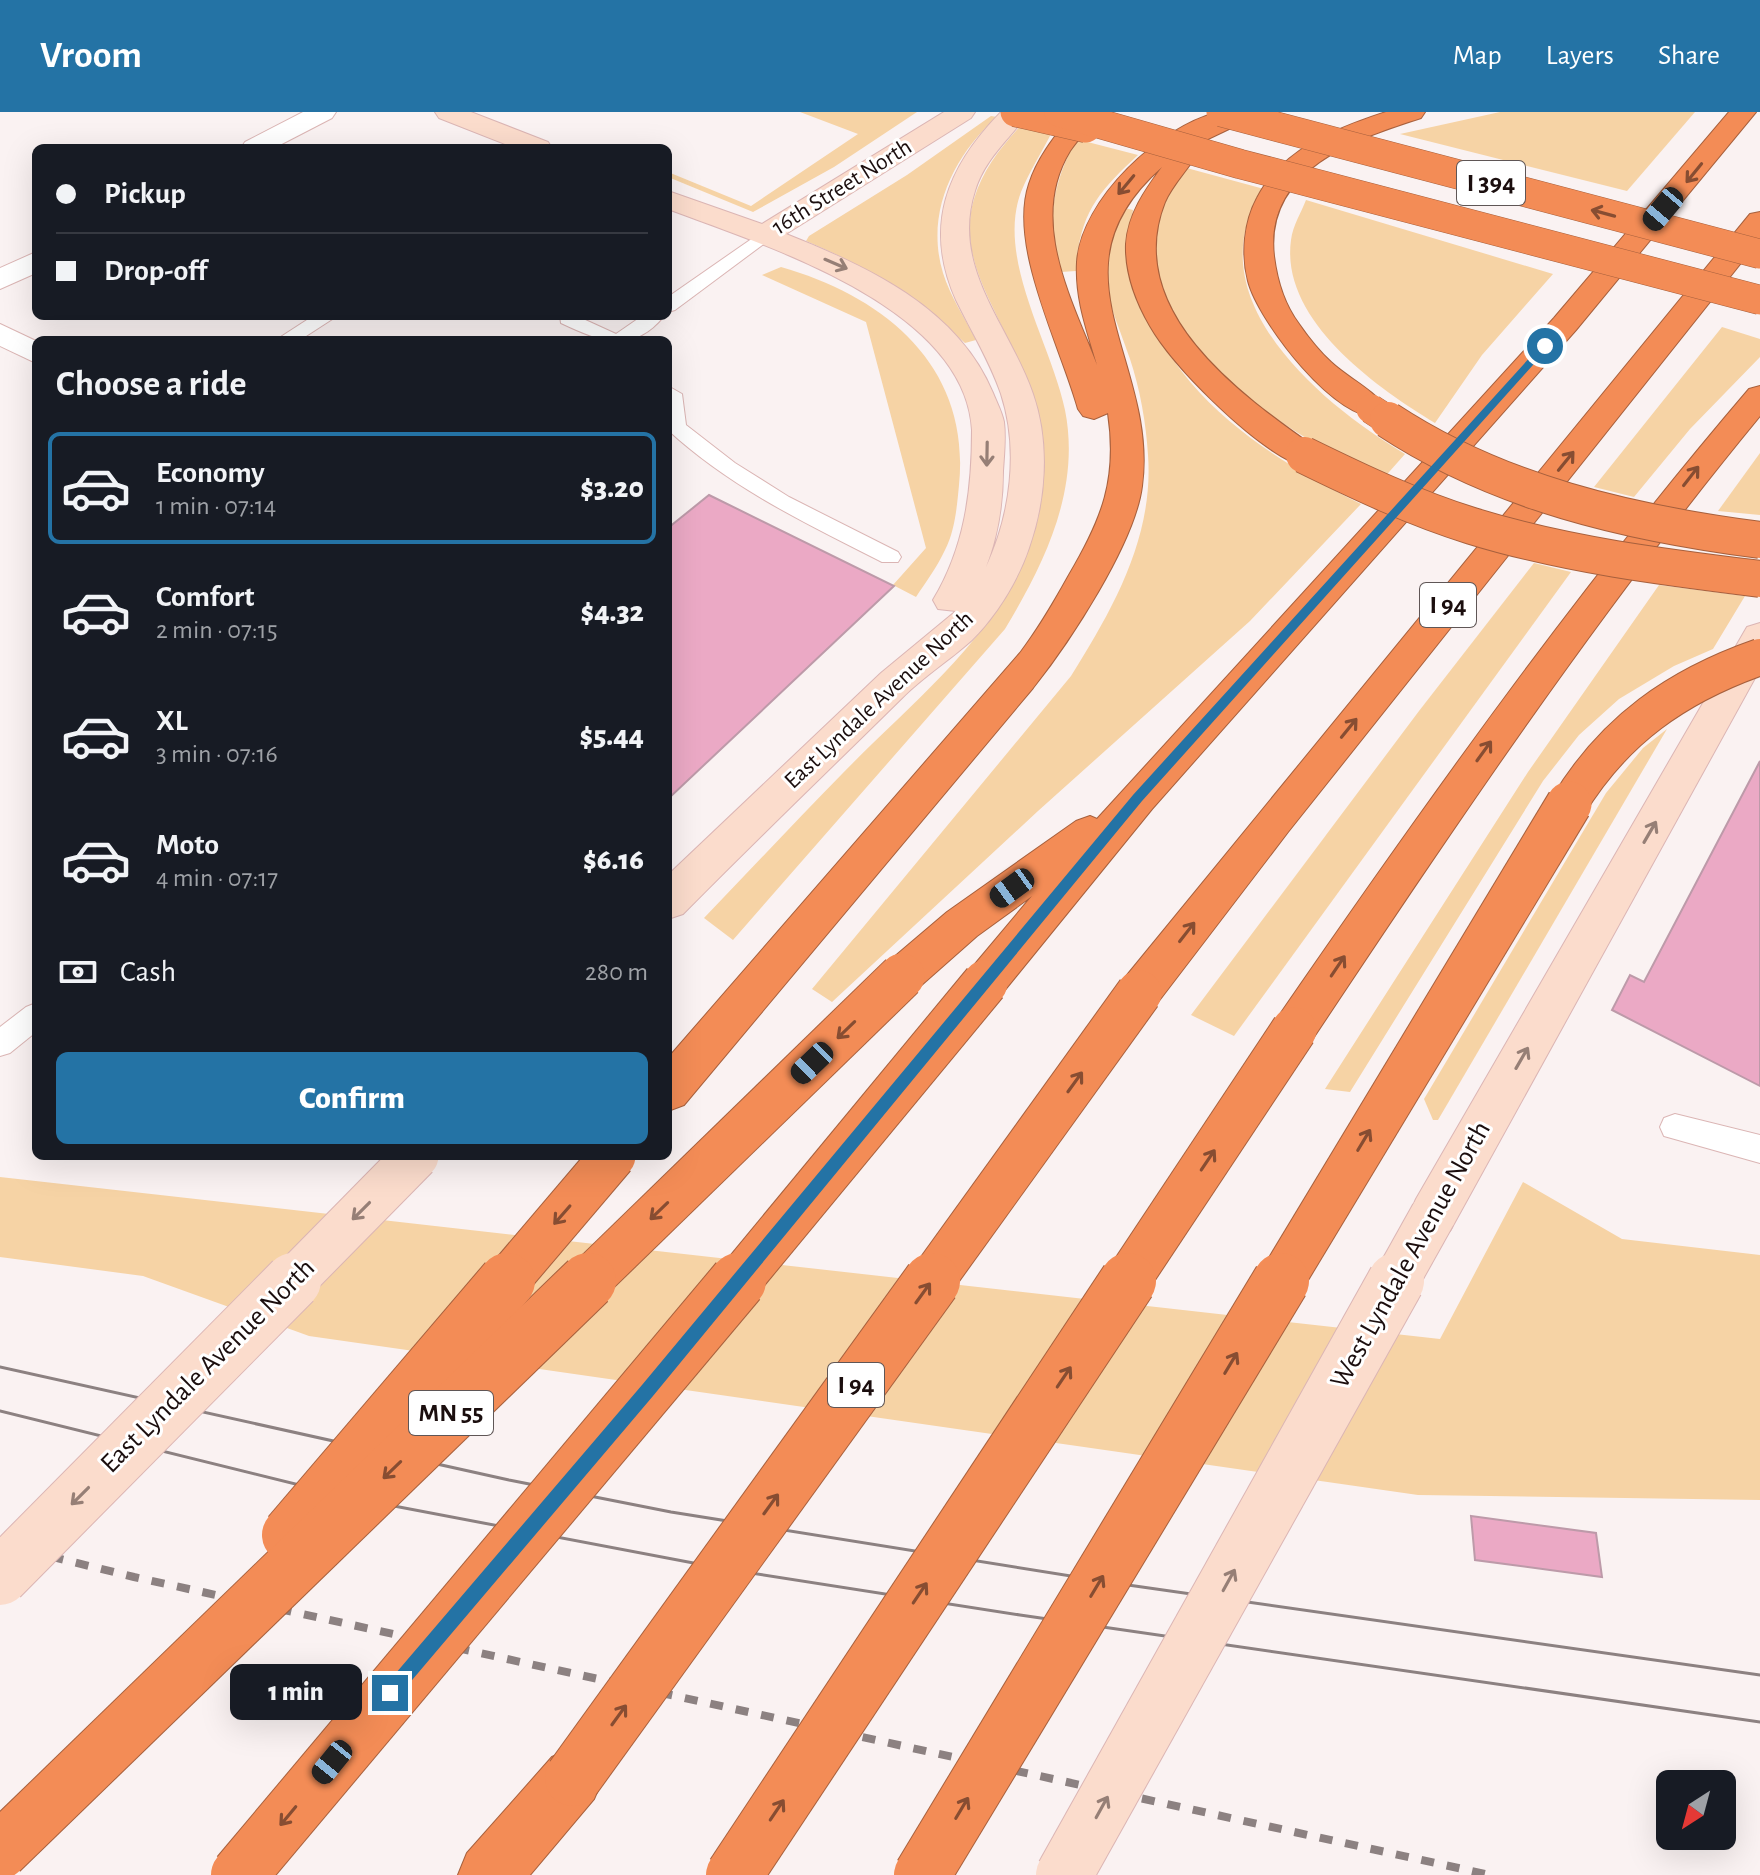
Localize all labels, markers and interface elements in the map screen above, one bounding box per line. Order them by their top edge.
text: Vroom [40,37,142,75]
text: Map [1453,42,1502,70]
text: Layers [1546,42,1614,70]
text: Share [1658,42,1720,70]
street label: 16th Street North [768,135,916,239]
road number: I 394 [1457,161,1525,205]
one-way arrow [1685,162,1703,182]
one-way arrow [1117,175,1135,195]
text: Pickup [104,179,186,209]
car [1638,183,1688,235]
one-way arrow [1591,204,1617,219]
text: Drop-off [104,256,207,286]
one-way arrow [823,258,848,272]
route start [1527,328,1563,364]
text: Choose a ride [56,366,246,402]
one-way arrow [979,440,995,467]
one-way arrow [1557,451,1575,472]
icon: car [60,452,132,524]
text: Economy [156,458,265,488]
one-way arrow [1683,466,1700,488]
text: $3.20 [580,473,644,503]
text: 1 min · 07:14 [156,493,276,519]
icon: car [60,576,132,648]
text: Comfort [156,582,255,612]
road number: I 94 [1420,583,1476,627]
text: $4.32 [580,597,644,627]
street label: East Lyndale Avenue North [780,607,978,793]
text: 2 min · 07:15 [156,617,278,643]
icon: car [60,700,132,772]
text: XL [156,706,188,736]
one-way arrow [1340,718,1358,739]
text: $5.44 [579,721,644,751]
one-way arrow [1476,740,1492,762]
text: 3 min · 07:16 [156,741,278,767]
one-way arrow [1642,821,1658,844]
icon: car [60,824,132,896]
text: Moto [156,830,219,860]
text: $6.16 [583,845,644,875]
car [986,864,1038,912]
text: 4 min · 07:17 [156,865,278,891]
one-way arrow [1179,922,1196,943]
icon: cash [56,950,100,994]
one-way arrow [1330,955,1346,977]
text: Cash [120,957,176,987]
text: 280 m [585,959,648,985]
one-way arrow [837,1020,856,1039]
car [786,1038,838,1088]
one-way arrow [1514,1047,1530,1070]
button: Confirm [56,1052,648,1144]
one-way arrow [1066,1072,1083,1093]
street label: West Lyndale Avenue North [1326,1117,1496,1393]
one-way arrow [1357,1129,1373,1152]
one-way arrow [1200,1149,1216,1172]
one-way arrow [352,1201,371,1221]
one-way arrow [650,1201,669,1220]
one-way arrow [553,1205,571,1225]
street label: East Lyndale Avenue North [96,1254,320,1478]
one-way arrow [915,1282,931,1304]
one-way arrow [1223,1352,1239,1375]
road number: I 94 [828,1363,884,1407]
one-way arrow [1056,1366,1072,1388]
road number: MN 55 [409,1391,493,1435]
one-way arrow [383,1460,402,1479]
one-way arrow [71,1486,90,1505]
one-way arrow [763,1493,779,1515]
one-way arrow [1221,1569,1237,1592]
one-way arrow [1089,1575,1105,1598]
one-way arrow [912,1583,929,1605]
callout: 1 min [230,1665,362,1721]
route end [372,1675,408,1711]
text: 1 min [268,1679,324,1705]
one-way arrow [611,1704,627,1726]
car [308,1736,356,1788]
north arrow [1656,1770,1736,1850]
map controls [1656,1770,1736,1850]
one-way arrow [1094,1796,1110,1819]
one-way arrow [954,1797,970,1820]
one-way arrow [769,1799,785,1822]
one-way arrow [279,1805,297,1826]

